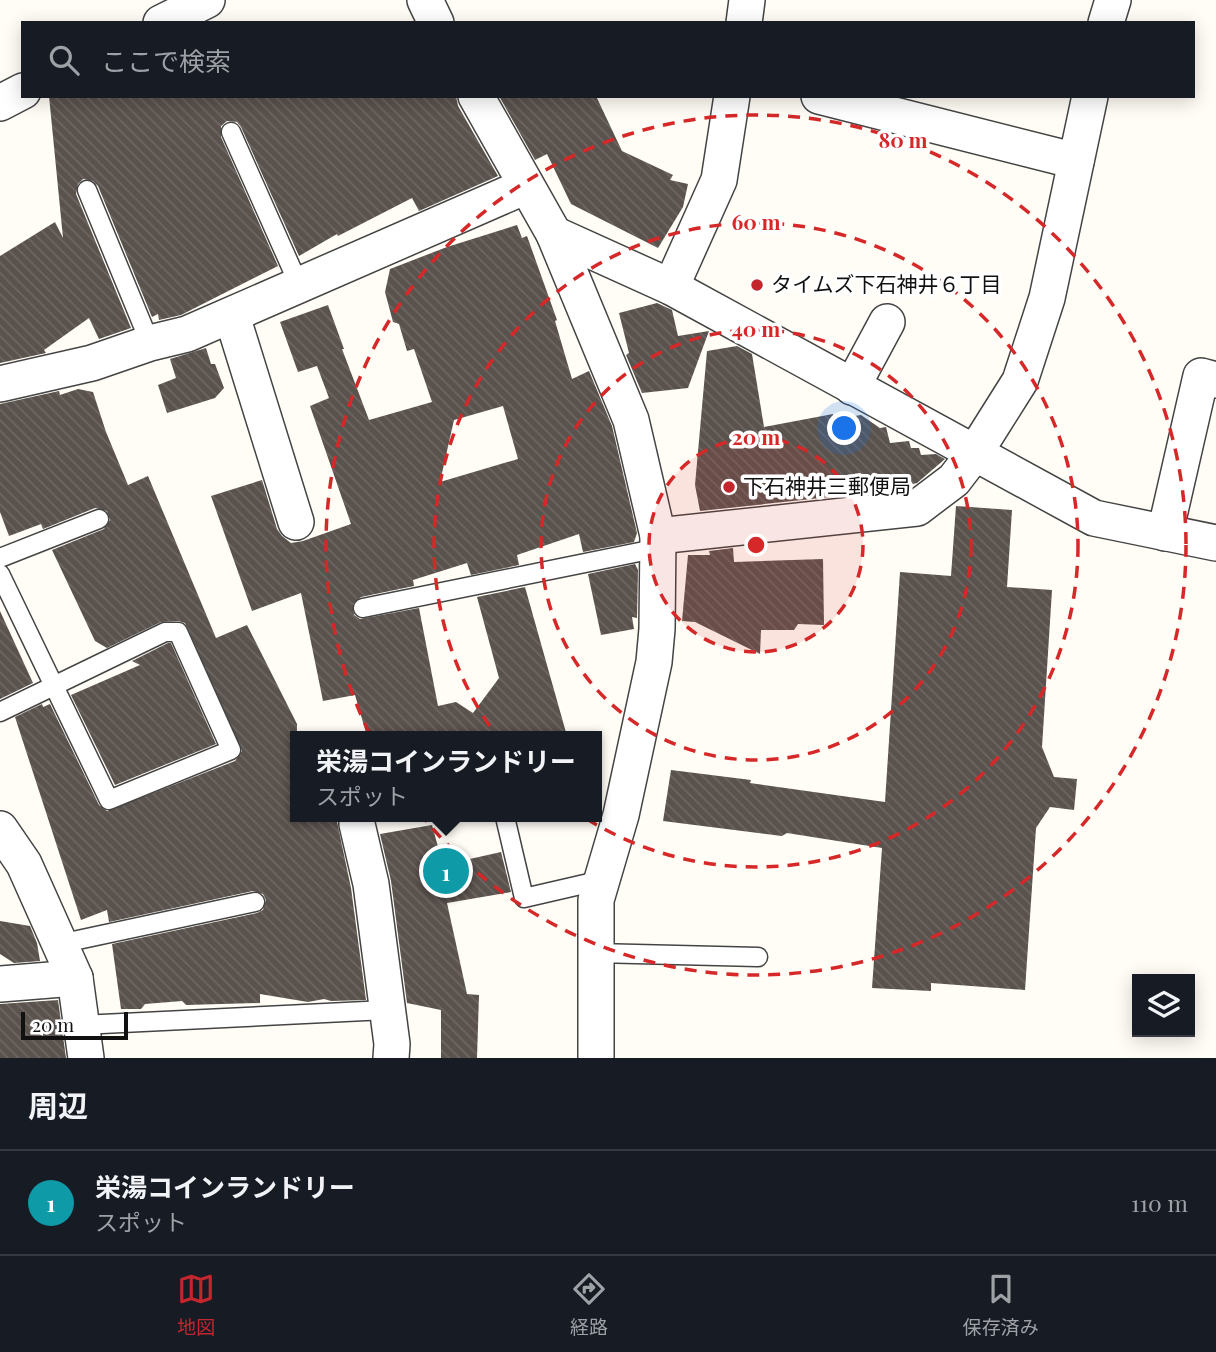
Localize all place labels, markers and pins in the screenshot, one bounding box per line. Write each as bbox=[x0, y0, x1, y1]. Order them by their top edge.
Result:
place label: タイムズ下石神井６丁目 bbox=[771, 269, 1002, 297]
marker: タイムズ下石神井６丁目 bbox=[749, 277, 765, 293]
place label: 下石神井三郵便局 bbox=[743, 471, 911, 499]
marker: 下石神井三郵便局 bbox=[721, 479, 737, 495]
centre of rings bbox=[744, 533, 768, 557]
pin: 1 bbox=[423, 845, 469, 897]

